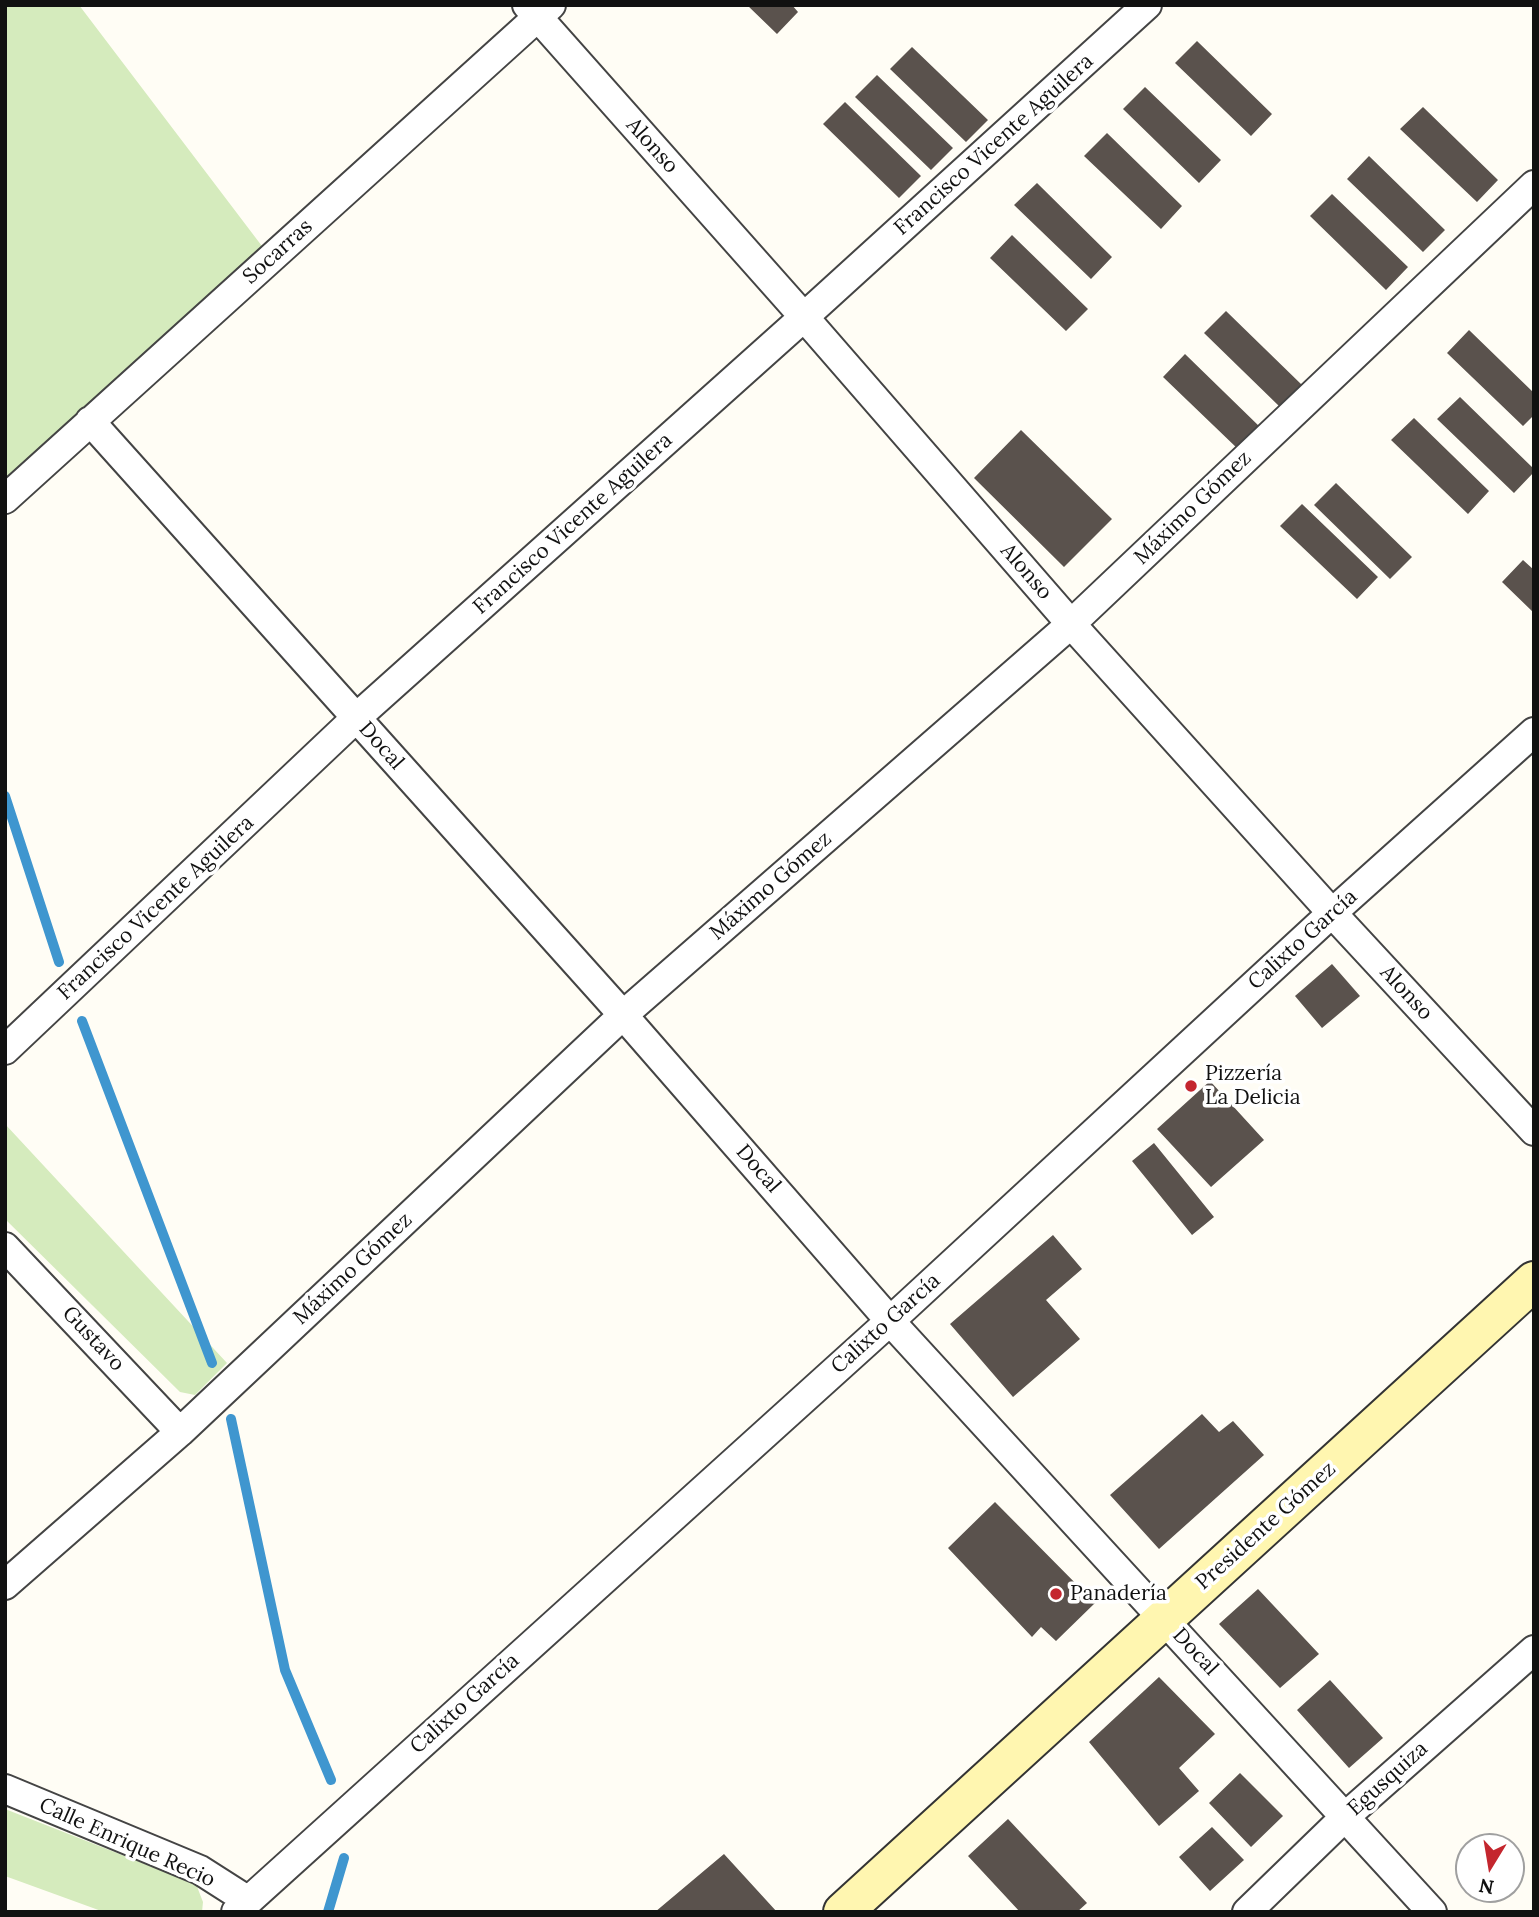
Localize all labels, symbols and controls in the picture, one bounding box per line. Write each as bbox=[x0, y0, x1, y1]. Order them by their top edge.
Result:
street label: Francisco Vicente Aguilera bbox=[889, 49, 1099, 241]
street label: Alonso bbox=[621, 113, 683, 179]
street label: Socarras bbox=[238, 214, 318, 290]
street label: Francisco Vicente Aguilera bbox=[468, 428, 678, 620]
street label: Máximo Gómez bbox=[1129, 446, 1257, 570]
street label: Alonso bbox=[995, 539, 1057, 605]
street label: Docal bbox=[353, 717, 409, 775]
street label: Francisco Vicente Aguilera bbox=[53, 810, 259, 1006]
street label: Máximo Gómez bbox=[705, 826, 837, 946]
street label: Calixto García bbox=[1243, 885, 1363, 995]
street label: Alonso bbox=[1374, 960, 1438, 1026]
place label: Pizzería La Delicia bbox=[1205, 1061, 1301, 1111]
marker: Pizzería La Delicia bbox=[1183, 1078, 1199, 1094]
street label: Docal bbox=[730, 1140, 786, 1198]
street label: Máximo Gómez bbox=[289, 1208, 417, 1330]
street label: Calixto García bbox=[826, 1269, 946, 1379]
street label: Gustavo bbox=[57, 1301, 129, 1377]
street label: Presidente Gómez bbox=[1191, 1457, 1341, 1595]
place label: Panadería bbox=[1070, 1581, 1167, 1607]
marker: Panadería bbox=[1048, 1586, 1064, 1602]
street label: Docal bbox=[1167, 1623, 1223, 1681]
street label: Calixto García bbox=[405, 1649, 525, 1759]
street label: Egusquiza bbox=[1343, 1737, 1433, 1821]
street label: Calle Enrique Recio bbox=[35, 1793, 219, 1893]
north arrow bbox=[1455, 1833, 1525, 1903]
text: N bbox=[1477, 1873, 1496, 1900]

